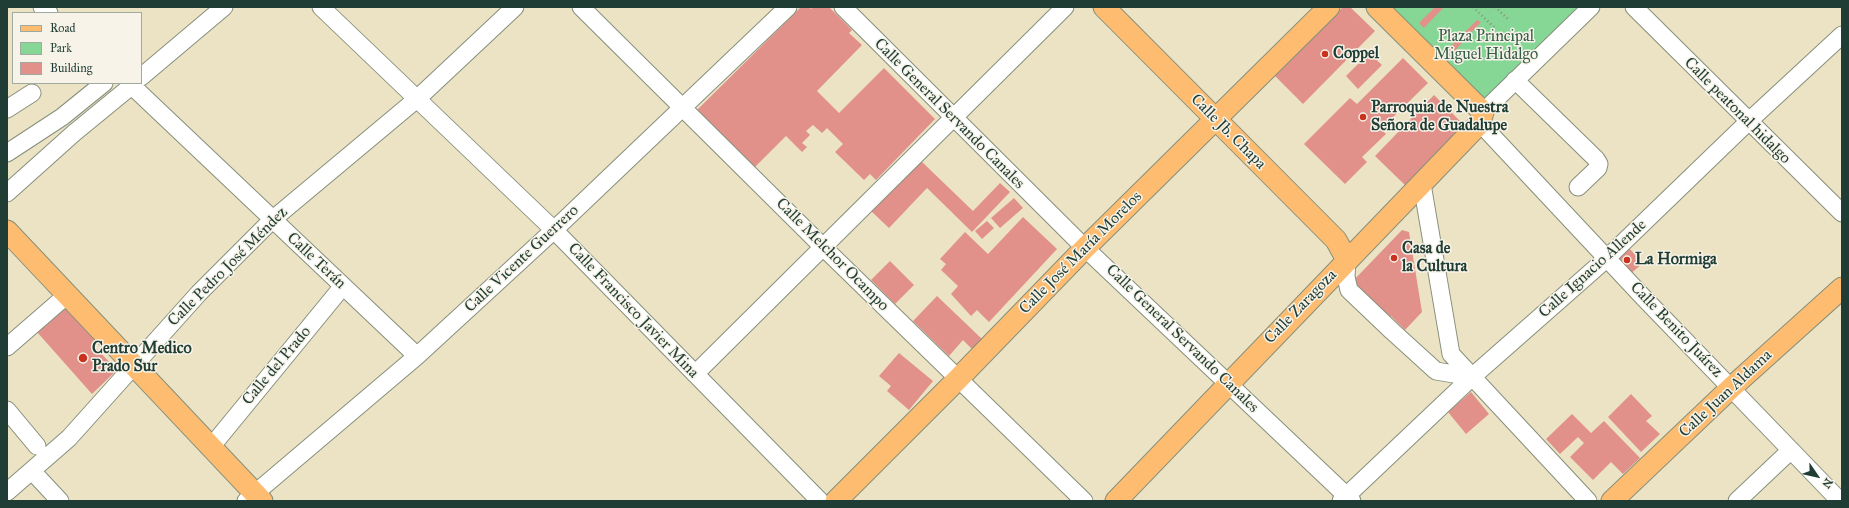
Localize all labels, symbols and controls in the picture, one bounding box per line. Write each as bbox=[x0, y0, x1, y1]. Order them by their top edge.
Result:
legend bbox=[12, 12, 142, 84]
text: Road bbox=[50, 21, 76, 35]
park label: Plaza Principal Miguel Hidalgo bbox=[1434, 27, 1538, 65]
street label: Calle General Servando Canales bbox=[870, 35, 1028, 193]
text: Park bbox=[50, 41, 72, 55]
place label: Coppel bbox=[1333, 44, 1379, 64]
marker: Coppel bbox=[1320, 49, 1330, 59]
street label: Calle peatonal hidalgo bbox=[1680, 54, 1794, 168]
text: Building bbox=[50, 61, 92, 75]
street label: Calle Jb. Chapa bbox=[1186, 90, 1270, 174]
place label: Parroquia de Nuestra Señora de Guadalupe bbox=[1371, 98, 1508, 136]
marker: Parroquia de Nuestra Señora de Guadalupe bbox=[1358, 112, 1368, 122]
street label: Calle José María Morelos bbox=[1016, 188, 1146, 318]
street label: Calle Melchor Ocampo bbox=[771, 194, 893, 316]
street label: Calle Vicente Guerrero bbox=[461, 201, 583, 317]
street label: Calle Pedro José Méndez bbox=[164, 203, 292, 331]
street label: Calle Ignacio Allende bbox=[1535, 216, 1651, 322]
street label: Calle Terán bbox=[282, 229, 350, 293]
street label: Calle Francisco Javier Mina bbox=[563, 239, 703, 383]
place label: Casa de la Cultura bbox=[1402, 239, 1467, 277]
place label: La Hormiga bbox=[1635, 250, 1717, 270]
marker: Casa de la Cultura bbox=[1389, 253, 1399, 263]
marker: La Hormiga bbox=[1622, 255, 1632, 265]
street label: Calle General Servando Canales bbox=[1102, 261, 1262, 417]
street label: Calle Zaragoza bbox=[1261, 266, 1341, 348]
street label: Calle Benito Juárez bbox=[1626, 278, 1726, 382]
street label: Calle del Prado bbox=[239, 323, 315, 409]
place label: Centro Medico Prado Sur bbox=[92, 339, 192, 377]
street label: Calle Juan Aldama bbox=[1676, 346, 1776, 442]
marker: Centro Medico Prado Sur bbox=[77, 352, 89, 364]
north arrow bbox=[1797, 456, 1837, 496]
text: N bbox=[1819, 475, 1835, 490]

